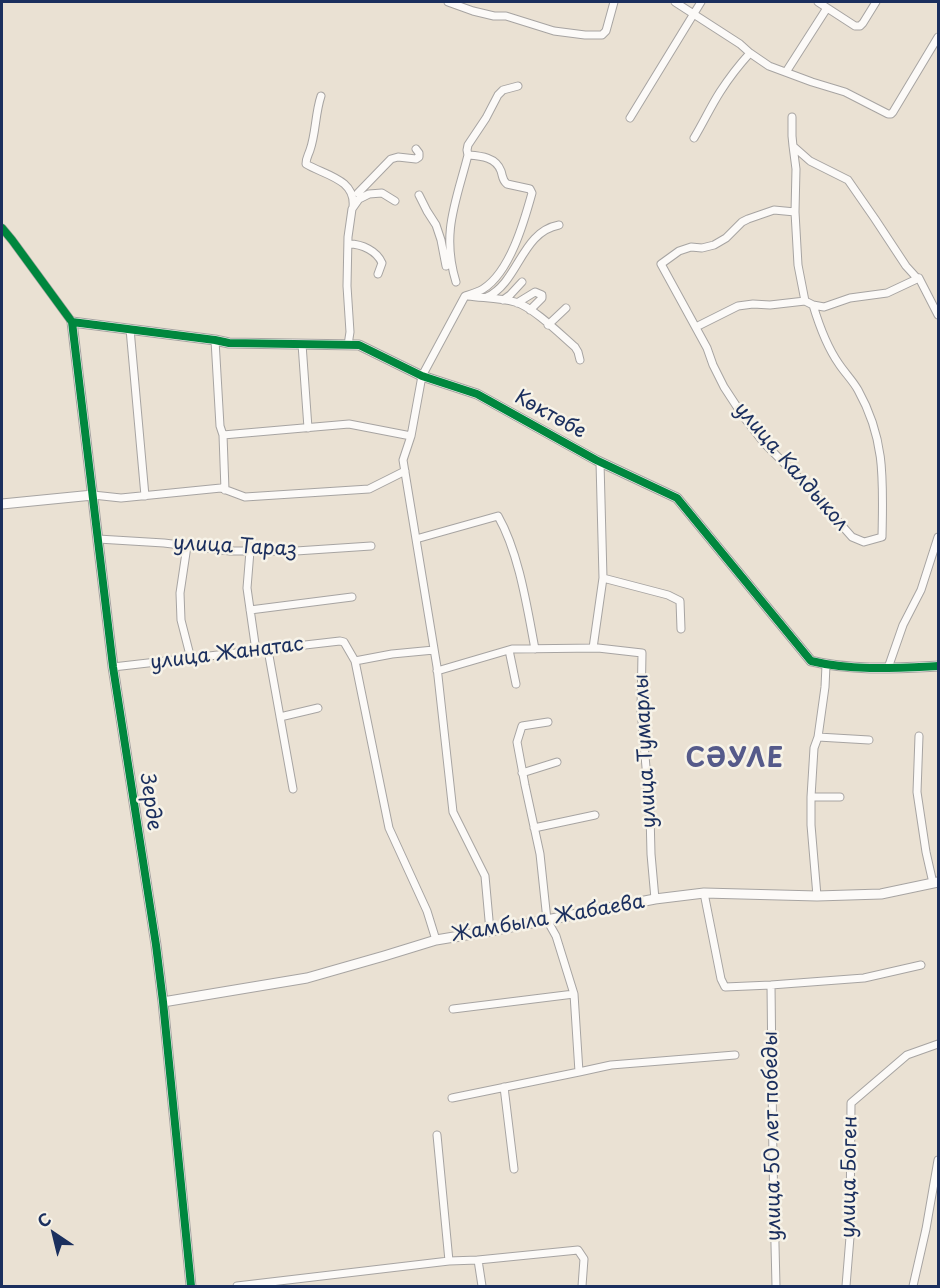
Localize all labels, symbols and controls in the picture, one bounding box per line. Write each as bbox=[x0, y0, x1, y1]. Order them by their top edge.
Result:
street label: Көктөбе bbox=[510, 386, 590, 444]
street label: улица Калдыкол bbox=[729, 398, 853, 536]
street label: улица Тараз bbox=[173, 532, 297, 562]
street label: улица Жанатас bbox=[149, 633, 305, 675]
street label: улица Тумарлы bbox=[630, 673, 662, 829]
district label: СӘУЛЕ bbox=[686, 744, 784, 776]
street label: Зерде bbox=[134, 772, 166, 832]
street label: Жамбыла Жабаева bbox=[450, 890, 646, 948]
street label: улица 50 лет победы bbox=[759, 1031, 787, 1241]
street label: улица Боген bbox=[837, 1116, 863, 1238]
north arrow bbox=[24, 1204, 84, 1264]
text: С bbox=[32, 1206, 55, 1233]

